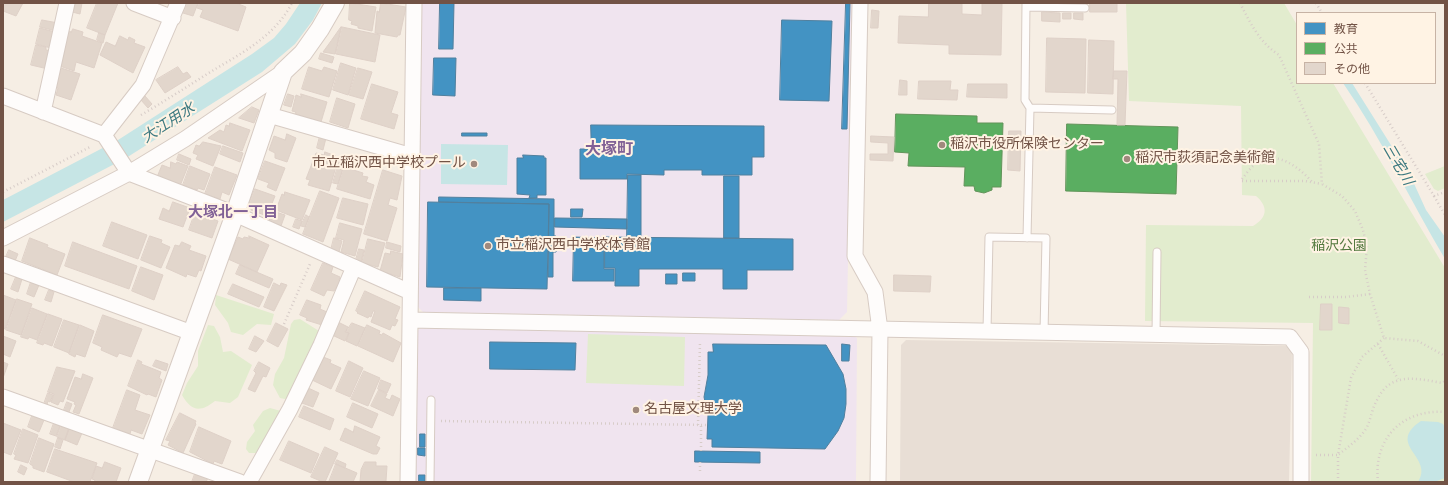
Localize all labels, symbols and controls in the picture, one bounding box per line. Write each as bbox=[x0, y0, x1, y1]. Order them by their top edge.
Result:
legend bbox=[1296, 12, 1436, 84]
text: 教育 bbox=[1334, 21, 1358, 38]
text: 公共 bbox=[1334, 41, 1358, 58]
text: その他 bbox=[1334, 61, 1370, 78]
water label: 大江用水 bbox=[139, 100, 199, 148]
place label: 稲沢市役所保険センター bbox=[950, 137, 1104, 153]
district label: 大塚町 bbox=[585, 140, 633, 160]
marker: 稲沢市役所保険センター bbox=[937, 140, 947, 150]
water label: 三宅川 bbox=[1378, 141, 1416, 189]
place label: 稲沢市荻須記念美術館 bbox=[1135, 151, 1275, 167]
marker: 稲沢市荻須記念美術館 bbox=[1122, 154, 1132, 164]
place label: 市立稲沢西中学校プール bbox=[312, 156, 466, 172]
marker: 市立稲沢西中学校プール bbox=[469, 159, 479, 169]
district label: 大塚北一丁目 bbox=[188, 205, 278, 223]
place label: 市立稲沢西中学校体育館 bbox=[496, 238, 650, 254]
park label: 稲沢公園 bbox=[1311, 239, 1367, 255]
marker: 市立稲沢西中学校体育館 bbox=[483, 241, 493, 251]
place label: 名古屋文理大学 bbox=[644, 402, 742, 418]
marker: 名古屋文理大学 bbox=[631, 405, 641, 415]

